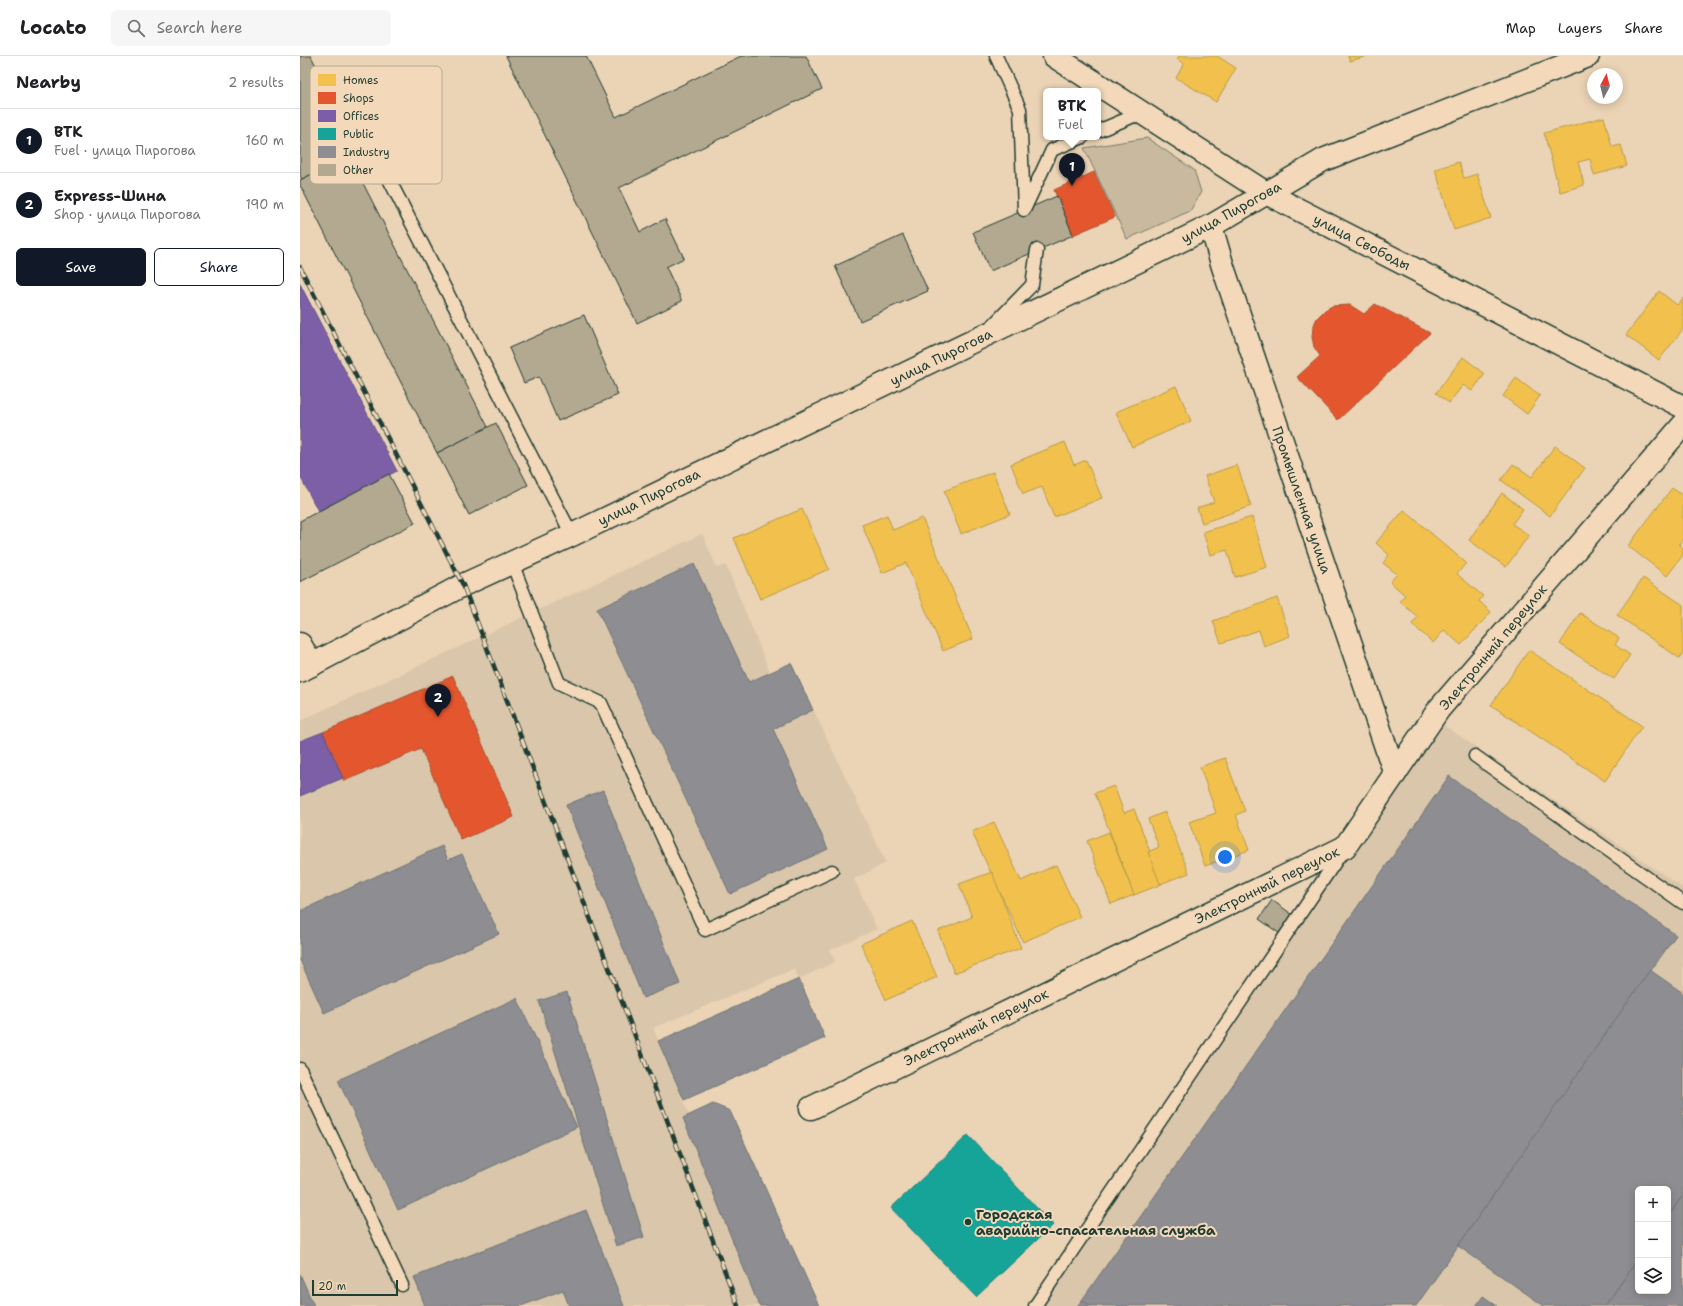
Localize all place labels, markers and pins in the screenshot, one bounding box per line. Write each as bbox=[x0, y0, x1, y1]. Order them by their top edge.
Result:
pin: 1 bbox=[1059, 153, 1085, 186]
pin: 2 bbox=[425, 684, 451, 717]
place label: Городская аварийно-спасательная служба bbox=[976, 1205, 1216, 1239]
marker: Городская аварийно-спасательная служба bbox=[963, 1217, 973, 1227]

